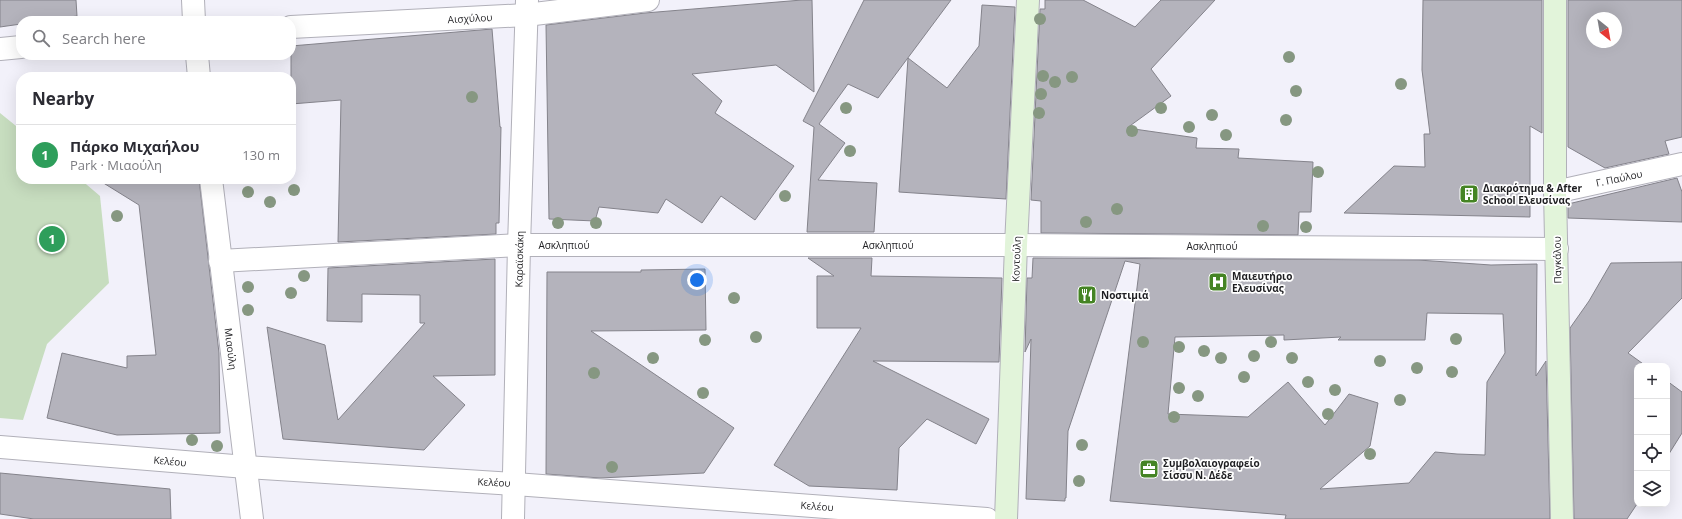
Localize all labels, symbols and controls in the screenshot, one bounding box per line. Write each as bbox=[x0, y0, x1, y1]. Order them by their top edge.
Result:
street label: Αισχύλου bbox=[447, 10, 493, 26]
north arrow bbox=[1586, 12, 1622, 48]
search box bbox=[16, 16, 296, 60]
icon: search bbox=[30, 27, 52, 49]
text: Search here bbox=[62, 28, 146, 48]
text: Nearby bbox=[32, 87, 94, 110]
text: Πάρκο Μιχαήλου bbox=[70, 136, 200, 156]
text: 1 bbox=[41, 146, 49, 164]
text: 130 m bbox=[242, 146, 280, 164]
text: Park · Μιαούλη bbox=[70, 156, 162, 174]
street label: Γ. Παύλου bbox=[1594, 166, 1644, 190]
place label: Διακρότημα & After School Ελευσίνας bbox=[1483, 181, 1582, 207]
building icon: Διακρότημα & After School Ελευσίνας bbox=[1458, 183, 1480, 205]
pin: 1 bbox=[39, 224, 65, 254]
street label: Καραϊσκάκη bbox=[512, 231, 526, 287]
street label: Κοντούλη bbox=[1008, 236, 1024, 282]
street label: Παγκάλου bbox=[1550, 236, 1564, 284]
street label: Ασκληπιού bbox=[538, 238, 590, 252]
street label: Ασκληπιού bbox=[862, 238, 914, 252]
street label: Ασκληπιού bbox=[1186, 239, 1238, 253]
place label: Μαιευτήριο Ελευσίνας bbox=[1232, 269, 1292, 295]
your location bbox=[687, 270, 707, 290]
hospital icon: Μαιευτήριο Ελευσίνας bbox=[1207, 271, 1229, 293]
restaurant icon: Νοστιμιά bbox=[1076, 284, 1098, 306]
place label: Νοστιμιά bbox=[1101, 288, 1149, 302]
street label: Μιαούλη bbox=[221, 327, 241, 371]
map controls bbox=[1634, 363, 1670, 507]
button: + bbox=[1634, 363, 1670, 399]
button: − bbox=[1634, 399, 1670, 435]
button: locate bbox=[1634, 435, 1670, 471]
street label: Κελέου bbox=[153, 453, 187, 469]
place label: Συμβολαιογραφείο Σίσσυ Ν. Δέδε bbox=[1163, 456, 1260, 482]
office icon: Συμβολαιογραφείο Σίσσυ Ν. Δέδε bbox=[1138, 458, 1160, 480]
button: layers bbox=[1634, 471, 1670, 507]
street label: Κελέου bbox=[477, 474, 511, 490]
street label: Κελέου bbox=[800, 498, 834, 514]

